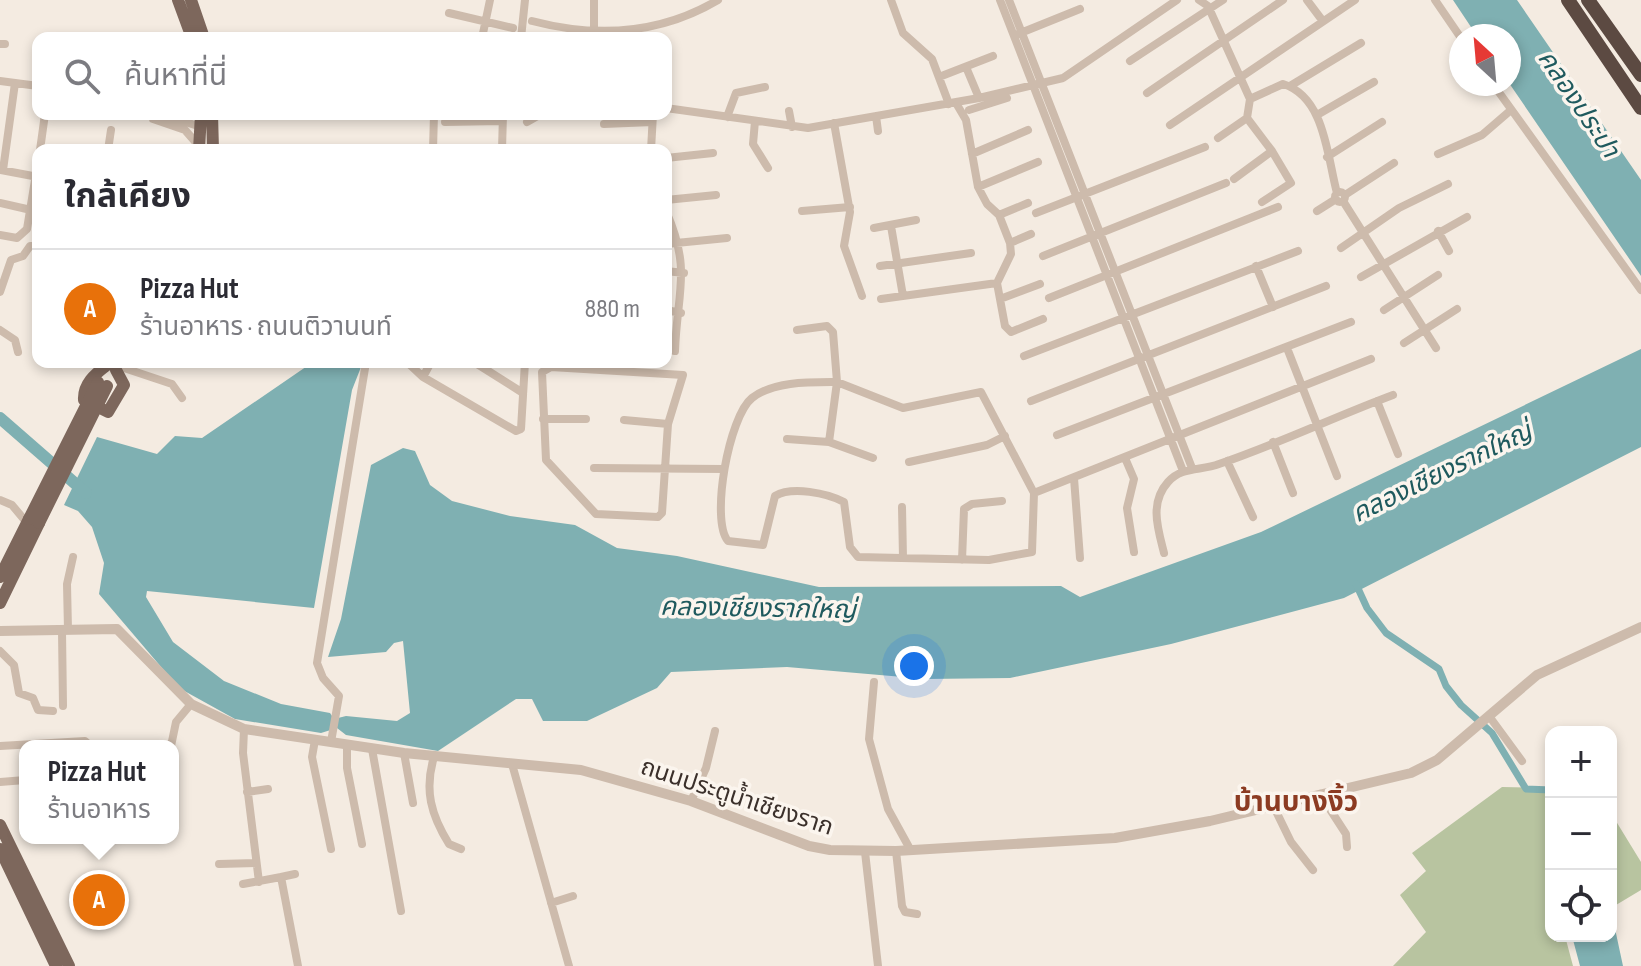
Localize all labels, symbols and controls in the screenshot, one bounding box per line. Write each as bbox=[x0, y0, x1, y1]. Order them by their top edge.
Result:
north arrow bbox=[1449, 24, 1521, 96]
search box bbox=[32, 32, 672, 120]
water label: คลองประปา bbox=[1531, 44, 1626, 165]
icon: search bbox=[60, 54, 104, 98]
text: ค้นหาที่นี่ bbox=[124, 58, 227, 94]
text: ใกล้เคียง bbox=[64, 176, 191, 217]
text: Pizza Hut bbox=[140, 271, 239, 307]
text: A bbox=[84, 294, 96, 325]
text: 880 m bbox=[585, 294, 640, 325]
text: ร้านอาหาร · ถนนติวานนท์ bbox=[140, 312, 392, 343]
water label: คลองเชียงรากใหญ่ bbox=[1347, 414, 1540, 530]
water label: คลองเชียงรากใหญ่ bbox=[660, 592, 860, 626]
your location bbox=[894, 646, 934, 686]
map controls bbox=[1545, 726, 1617, 942]
button: + bbox=[1545, 726, 1617, 798]
popup bbox=[19, 740, 179, 844]
street label: ถนนประตูน้ำเชียงราก bbox=[637, 749, 838, 842]
text: Pizza Hut bbox=[47, 754, 146, 790]
district label: บ้านบางงิ้ว bbox=[1234, 782, 1358, 819]
text: ร้านอาหาร bbox=[47, 795, 151, 826]
button: − bbox=[1545, 798, 1617, 870]
pin: A bbox=[73, 870, 125, 930]
button: locate bbox=[1545, 870, 1617, 942]

